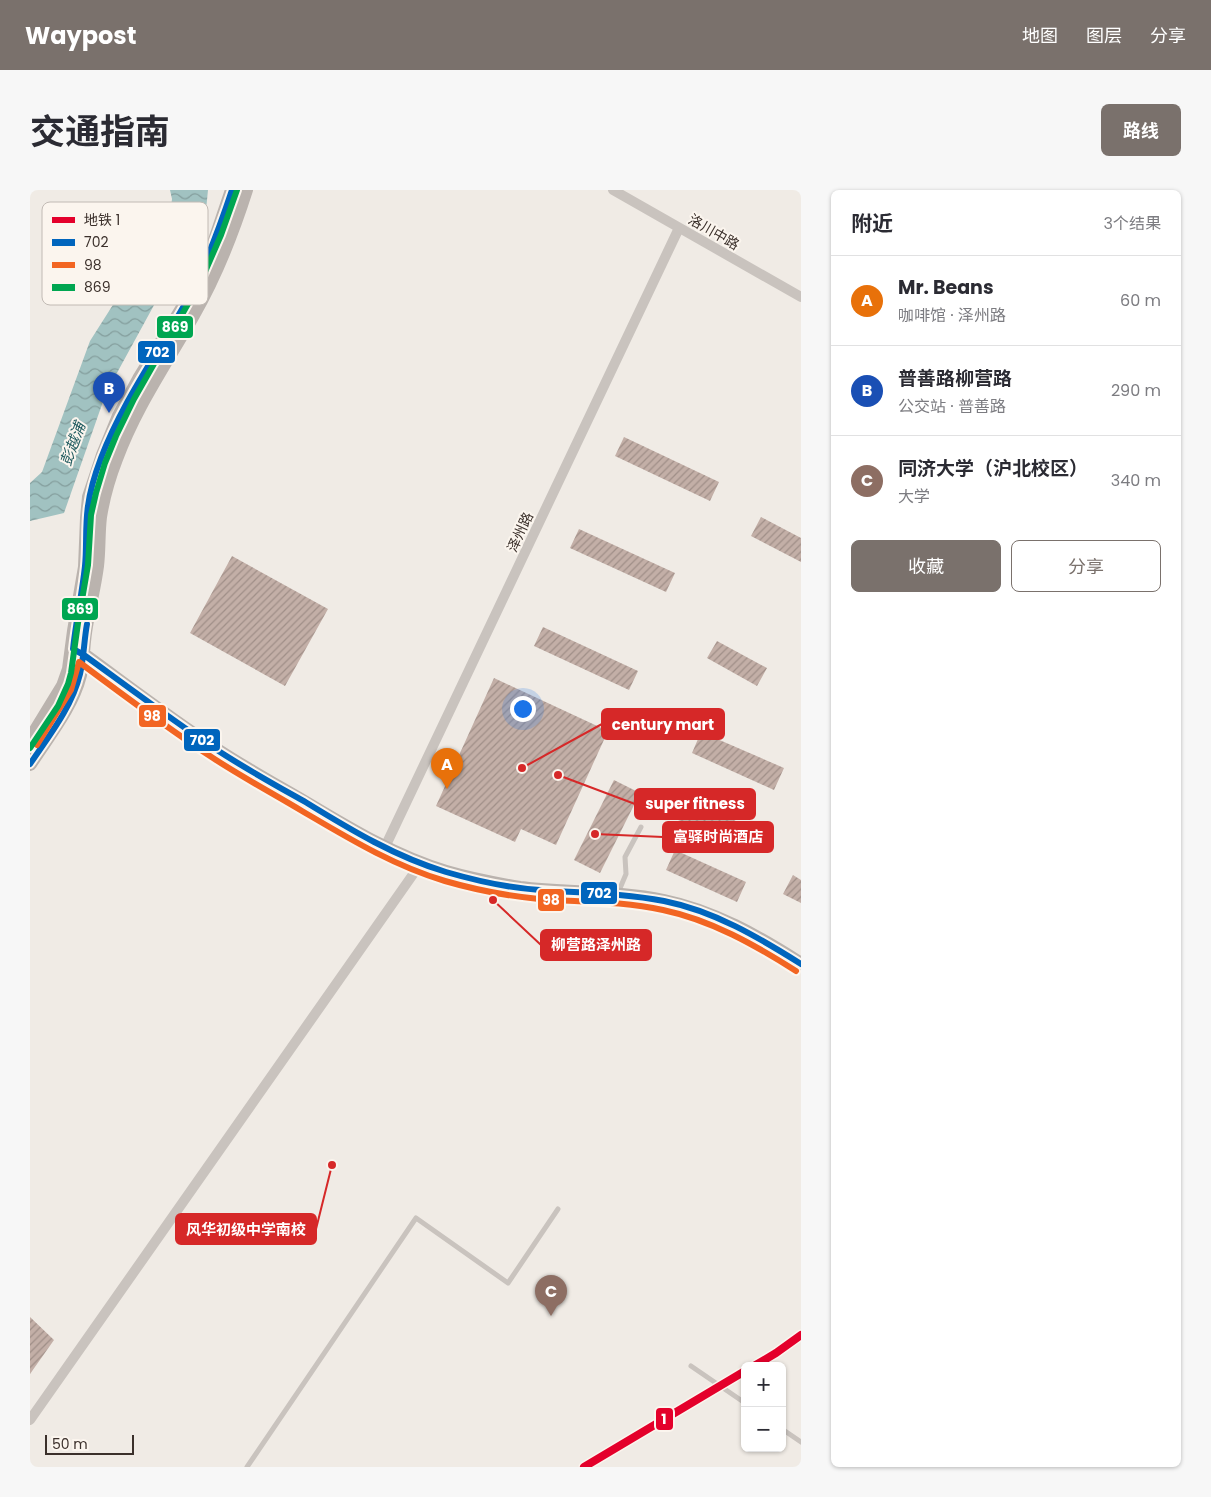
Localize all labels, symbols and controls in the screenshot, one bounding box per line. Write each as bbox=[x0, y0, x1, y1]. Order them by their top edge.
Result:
text: Waypost bbox=[25, 19, 136, 52]
text: 地图 bbox=[1022, 23, 1058, 48]
text: 图层 bbox=[1086, 23, 1122, 48]
text: 分享 bbox=[1150, 23, 1186, 48]
button: 路线 bbox=[1101, 104, 1181, 156]
text: 交通指南 bbox=[30, 107, 170, 156]
legend bbox=[42, 202, 208, 305]
street label: 洛川中路 bbox=[685, 209, 743, 255]
text: 附近 bbox=[851, 209, 893, 238]
text: 地铁 1 bbox=[84, 210, 120, 230]
text: 3个结果 bbox=[1104, 212, 1161, 235]
text: 702 bbox=[84, 232, 109, 252]
text: 98 bbox=[84, 255, 102, 275]
text: Mr. Beans bbox=[898, 274, 994, 301]
text: 869 bbox=[84, 277, 111, 297]
text: A bbox=[861, 289, 873, 312]
text: 60 m bbox=[1120, 289, 1161, 312]
text: 咖啡馆 · 泽州路 bbox=[898, 304, 1006, 327]
line badge: 869 bbox=[156, 315, 194, 339]
text: 869 bbox=[162, 317, 188, 337]
line badge: 702 bbox=[137, 340, 176, 364]
text: 702 bbox=[145, 342, 169, 362]
text: 普善路柳营路 bbox=[898, 365, 1012, 392]
pin: B bbox=[93, 372, 125, 413]
text: B bbox=[862, 379, 872, 402]
text: 290 m bbox=[1111, 379, 1161, 402]
text: 公交站 · 普善路 bbox=[898, 395, 1006, 418]
water label: 彭越浦 bbox=[55, 417, 91, 469]
text: 同济大学（沪北校区） bbox=[898, 455, 1088, 482]
text: C bbox=[861, 469, 873, 492]
text: 340 m bbox=[1111, 469, 1161, 492]
text: 大学 bbox=[898, 485, 930, 508]
street label: 泽州路 bbox=[502, 509, 538, 555]
button: 收藏 bbox=[851, 540, 1001, 592]
button: 分享 bbox=[1011, 540, 1161, 592]
line badge: 869 bbox=[61, 597, 99, 621]
text: 869 bbox=[67, 599, 93, 619]
your location bbox=[510, 696, 536, 722]
line badge: 98 bbox=[138, 704, 167, 728]
text: 98 bbox=[143, 706, 161, 726]
callout: century mart bbox=[602, 709, 724, 739]
text: century mart bbox=[612, 714, 714, 735]
line badge: 702 bbox=[183, 728, 221, 752]
text: 702 bbox=[190, 730, 214, 750]
pin: A bbox=[431, 748, 463, 789]
callout: super fitness bbox=[635, 789, 755, 819]
text: super fitness bbox=[645, 793, 745, 814]
callout: 富驿时尚酒店 bbox=[663, 822, 773, 852]
text: 富驿时尚酒店 bbox=[673, 826, 763, 847]
line badge: 702 bbox=[580, 881, 618, 905]
text: 702 bbox=[587, 883, 611, 903]
line badge: 98 bbox=[537, 888, 565, 912]
text: 98 bbox=[542, 890, 560, 910]
callout: 柳营路泽州路 bbox=[541, 930, 651, 960]
text: 柳营路泽州路 bbox=[551, 934, 641, 955]
callout: 风华初级中学南校 bbox=[176, 1214, 316, 1244]
text: 风华初级中学南校 bbox=[186, 1219, 306, 1240]
pin: C bbox=[535, 1275, 567, 1316]
map controls bbox=[741, 1362, 786, 1452]
button: + bbox=[741, 1362, 786, 1407]
line badge: 1 bbox=[655, 1407, 674, 1431]
button: − bbox=[741, 1407, 786, 1452]
text: 1 bbox=[661, 1409, 667, 1429]
scale bar bbox=[45, 1432, 134, 1455]
text: 50 m bbox=[52, 1434, 88, 1454]

